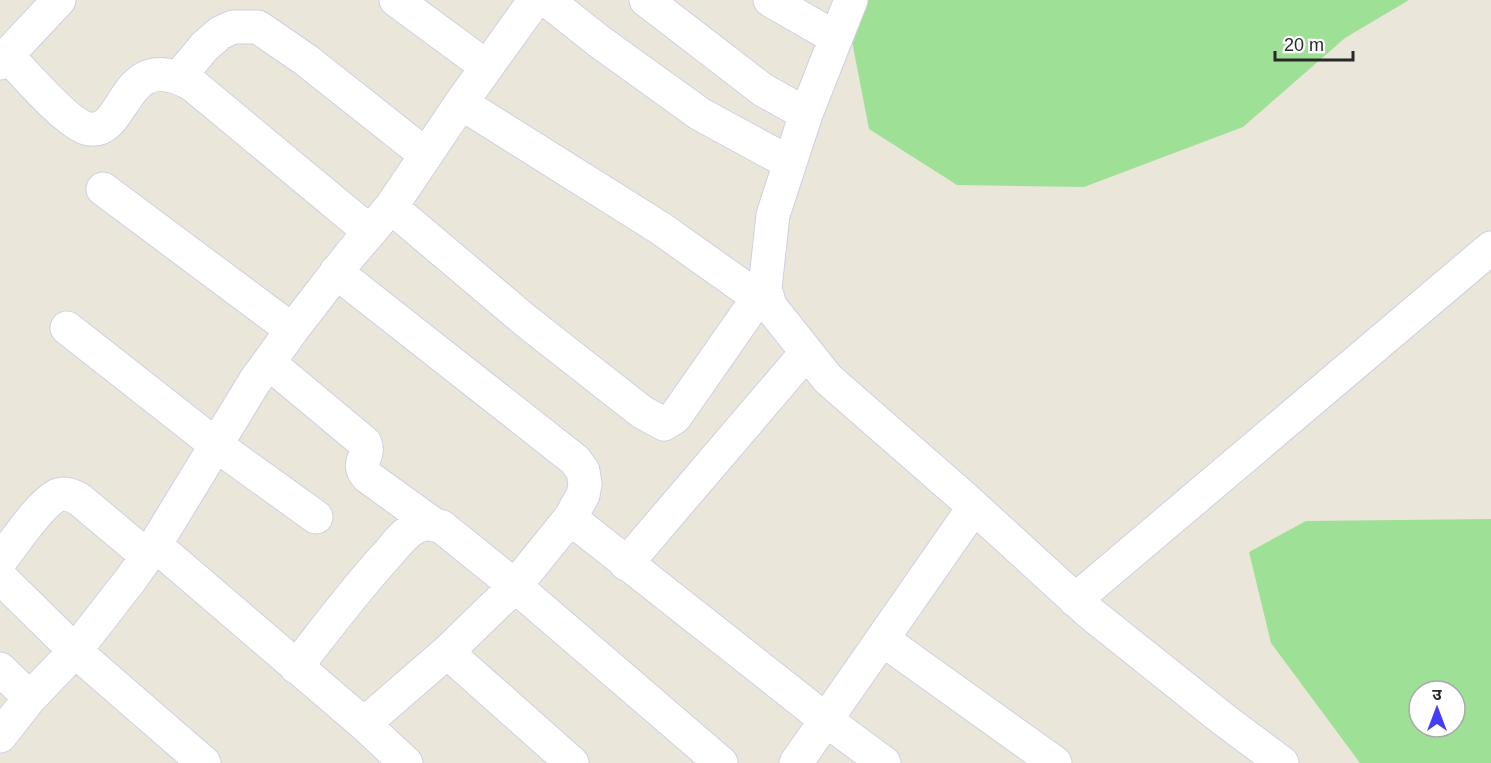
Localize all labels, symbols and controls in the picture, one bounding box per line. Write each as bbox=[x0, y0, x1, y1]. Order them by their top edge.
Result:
scale bar bbox=[1275, 24, 1353, 62]
text: 20 m bbox=[1284, 35, 1324, 55]
north arrow bbox=[1407, 679, 1467, 739]
text: उ bbox=[1432, 686, 1442, 703]

